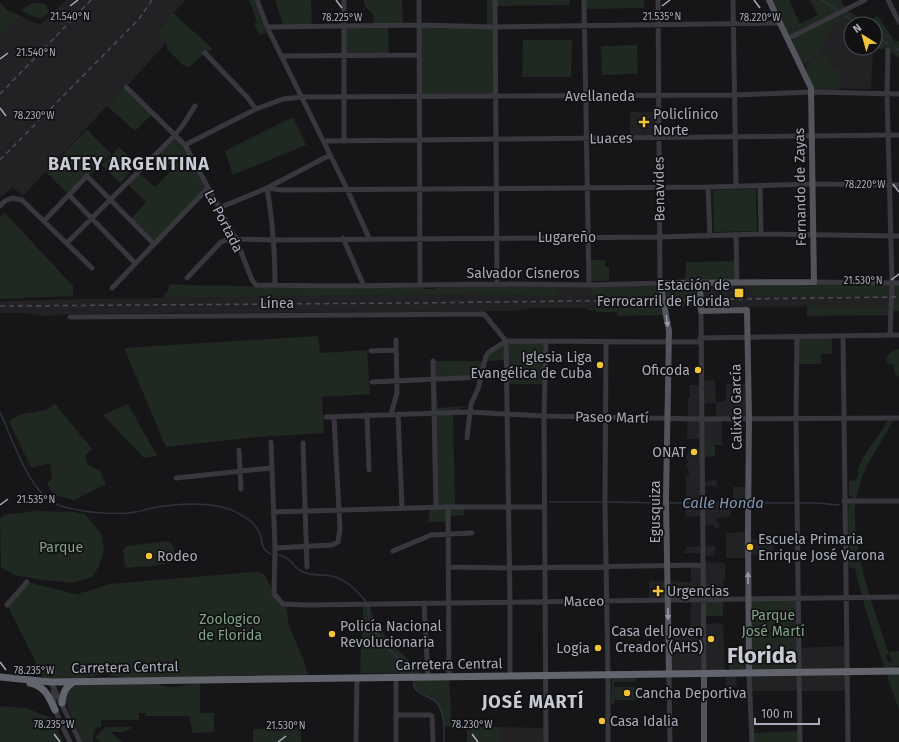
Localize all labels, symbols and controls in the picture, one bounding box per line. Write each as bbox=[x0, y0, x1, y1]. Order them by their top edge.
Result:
text: 21.540°N bbox=[50, 11, 90, 23]
text: 21.535°N bbox=[643, 11, 681, 23]
text: 78.225°W bbox=[322, 12, 363, 24]
text: 78.220°W bbox=[739, 12, 781, 24]
north arrow bbox=[843, 16, 883, 56]
text: N bbox=[850, 21, 864, 36]
text: 21.540°N bbox=[16, 47, 56, 59]
street label: Avellaneda bbox=[565, 88, 635, 105]
place label: Policlínico Norte bbox=[653, 106, 718, 139]
text: 78.230°W bbox=[13, 110, 55, 122]
marker: Policlínico Norte bbox=[638, 116, 650, 128]
street label: Fernando de Zayas bbox=[791, 127, 810, 246]
street label: Luaces bbox=[589, 130, 633, 147]
district label: BATEY ARGENTINA bbox=[48, 153, 210, 175]
street label: Benavides bbox=[650, 156, 669, 222]
text: 78.220°W bbox=[844, 179, 886, 191]
street label: La Portada bbox=[201, 187, 247, 255]
street label: Lugareño bbox=[538, 229, 596, 246]
street label: Salvador Cisneros bbox=[467, 265, 580, 282]
text: 21.530°N bbox=[843, 275, 883, 287]
place label: Estación de Ferrocarril de Florida bbox=[597, 277, 730, 310]
marker: Estación de Ferrocarril de Florida bbox=[733, 287, 745, 299]
street label: Línea bbox=[260, 295, 294, 312]
one-way arrow bbox=[664, 315, 670, 327]
place label: Iglesia Liga Evangélica de Cuba bbox=[470, 349, 592, 382]
marker: Iglesia Liga Evangélica de Cuba bbox=[595, 360, 605, 370]
place label: Oficoda bbox=[642, 362, 690, 379]
street label: Calixto García bbox=[727, 364, 746, 450]
marker: Oficoda bbox=[693, 365, 703, 375]
street label: Paseo Martí bbox=[575, 408, 649, 427]
place label: ONAT bbox=[652, 444, 687, 461]
marker: ONAT bbox=[689, 447, 699, 457]
street label: Egusquiza bbox=[647, 480, 664, 544]
text: 21.535°N bbox=[17, 494, 55, 506]
water label: Calle Honda bbox=[682, 494, 764, 512]
place label: Escuela Primaria Enrique José Varona bbox=[758, 531, 885, 564]
park label: Parque bbox=[39, 539, 83, 556]
marker: Escuela Primaria Enrique José Varona bbox=[745, 542, 755, 552]
place label: Rodeo bbox=[157, 548, 198, 565]
marker: Rodeo bbox=[144, 551, 154, 561]
one-way arrow bbox=[745, 572, 752, 584]
place label: Urgencias bbox=[667, 583, 729, 600]
marker: Urgencias bbox=[652, 585, 664, 597]
street label: Maceo bbox=[563, 593, 605, 610]
park label: Parque José Martí bbox=[741, 607, 805, 640]
one-way arrow bbox=[664, 608, 671, 620]
park label: Zoologico de Florida bbox=[198, 611, 262, 644]
place label: Policía Nacional Revolucionaria bbox=[340, 618, 442, 651]
place label: Casa del Joven Creador (AHS) bbox=[611, 623, 703, 656]
marker: Policía Nacional Revolucionaria bbox=[327, 629, 337, 639]
marker: Casa del Joven Creador (AHS) bbox=[706, 634, 716, 644]
place label: Logia bbox=[556, 640, 590, 657]
district label: Florida bbox=[727, 642, 797, 669]
marker: Logia bbox=[593, 643, 603, 653]
street label: Carretera Central bbox=[395, 655, 503, 674]
street label: Carretera Central bbox=[71, 658, 179, 677]
text: 78.235°W bbox=[14, 665, 55, 677]
place label: Cancha Deportiva bbox=[635, 685, 747, 702]
marker: Cancha Deportiva bbox=[622, 688, 632, 698]
district label: JOSÉ MARTÍ bbox=[481, 690, 584, 713]
scale bar bbox=[755, 700, 819, 726]
text: 100 m bbox=[761, 707, 793, 721]
place label: Casa Idalia bbox=[610, 713, 679, 730]
marker: Casa Idalia bbox=[597, 716, 607, 726]
text: 78.235°W bbox=[34, 719, 75, 731]
text: 78.230°W bbox=[451, 719, 493, 731]
text: 21.530°N bbox=[266, 720, 306, 732]

